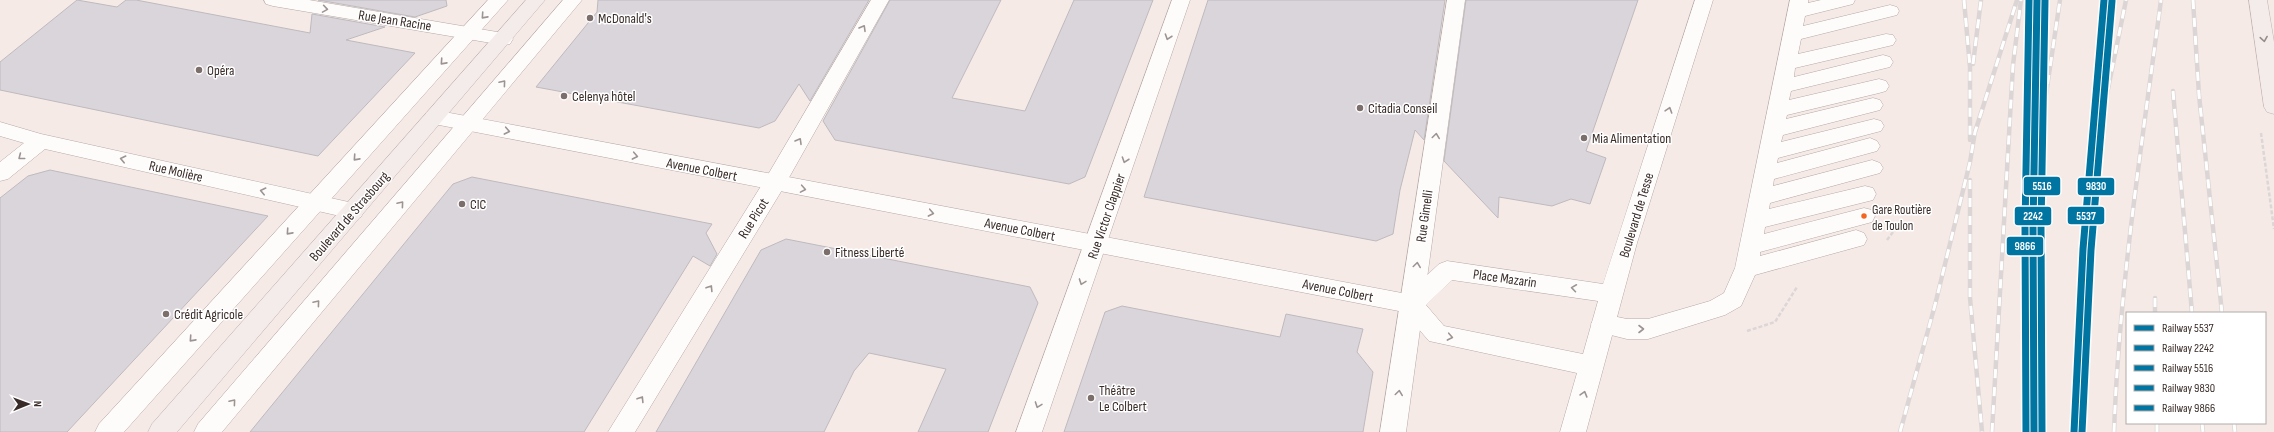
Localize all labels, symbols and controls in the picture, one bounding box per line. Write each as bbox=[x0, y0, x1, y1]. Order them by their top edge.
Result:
one-way arrow bbox=[322, 4, 328, 13]
street label: Rue Jean Racine bbox=[357, 6, 433, 35]
place label: McDonald's bbox=[598, 10, 652, 27]
one-way arrow bbox=[482, 12, 489, 19]
marker: McDonald's bbox=[585, 13, 595, 23]
one-way arrow bbox=[859, 25, 866, 32]
one-way arrow bbox=[1164, 33, 1173, 40]
one-way arrow bbox=[2259, 35, 2268, 42]
one-way arrow bbox=[440, 57, 448, 65]
place label: Opéra bbox=[207, 62, 235, 79]
marker: Opéra bbox=[194, 65, 204, 75]
one-way arrow bbox=[498, 81, 505, 88]
place label: Celenya hôtel bbox=[572, 88, 635, 105]
marker: Celenya hôtel bbox=[559, 91, 569, 101]
place label: Citadia Conseil bbox=[1368, 100, 1437, 117]
marker: Citadia Conseil bbox=[1355, 103, 1365, 113]
one-way arrow bbox=[1664, 106, 1673, 113]
one-way arrow bbox=[504, 126, 510, 134]
place label: Mia Alimentation bbox=[1592, 130, 1671, 147]
one-way arrow bbox=[1431, 133, 1440, 139]
marker: Mia Alimentation bbox=[1579, 133, 1589, 143]
one-way arrow bbox=[794, 138, 801, 145]
one-way arrow bbox=[632, 151, 638, 160]
one-way arrow bbox=[18, 152, 25, 159]
one-way arrow bbox=[353, 153, 360, 161]
street label: Avenue Colbert bbox=[664, 154, 739, 185]
one-way arrow bbox=[119, 156, 126, 164]
one-way arrow bbox=[1122, 156, 1130, 163]
street label: Rue Molière bbox=[147, 157, 205, 186]
street label: Boulevard de Strasbourg bbox=[306, 168, 393, 265]
street label: Rue Victor Clappier bbox=[1084, 171, 1129, 261]
street label: Boulevard de Tesse bbox=[1615, 171, 1657, 260]
line badge: 5516 bbox=[2023, 176, 2061, 196]
line badge: 9830 bbox=[2077, 177, 2115, 196]
text: 5516 bbox=[2032, 180, 2052, 193]
text: 9830 bbox=[2086, 180, 2106, 193]
one-way arrow bbox=[800, 184, 807, 193]
one-way arrow bbox=[260, 187, 266, 195]
street label: Rue Gimelli bbox=[1412, 189, 1437, 243]
street label: Rue Picot bbox=[734, 195, 772, 242]
place label: CIC bbox=[470, 196, 487, 213]
marker: CIC bbox=[457, 199, 467, 209]
one-way arrow bbox=[396, 201, 403, 209]
place label: Gare Routière de Toulon bbox=[1872, 202, 1931, 234]
line badge: 2242 bbox=[2014, 206, 2052, 226]
line badge: 5537 bbox=[2067, 206, 2105, 225]
one-way arrow bbox=[928, 208, 934, 216]
text: 2242 bbox=[2023, 210, 2043, 223]
text: 5537 bbox=[2076, 210, 2096, 223]
marker: Gare Routière de Toulon bbox=[1859, 211, 1869, 221]
street label: Avenue Colbert bbox=[982, 214, 1057, 245]
one-way arrow bbox=[286, 227, 293, 234]
line badge: 9866 bbox=[2006, 236, 2044, 256]
text: 9866 bbox=[2015, 240, 2035, 253]
place label: Fitness Liberté bbox=[835, 244, 904, 261]
marker: Fitness Liberté bbox=[822, 247, 832, 257]
one-way arrow bbox=[1412, 262, 1421, 268]
street label: Place Mazarin bbox=[1472, 266, 1538, 291]
street label: Avenue Colbert bbox=[1300, 275, 1375, 306]
one-way arrow bbox=[1079, 279, 1087, 286]
one-way arrow bbox=[1570, 284, 1577, 293]
one-way arrow bbox=[705, 285, 712, 292]
one-way arrow bbox=[312, 300, 319, 308]
place label: Crédit Agricole bbox=[174, 306, 243, 323]
marker: Crédit Agricole bbox=[161, 309, 171, 319]
legend bbox=[2126, 312, 2266, 424]
text: Railway 5537 bbox=[2162, 321, 2214, 336]
one-way arrow bbox=[1638, 325, 1644, 333]
one-way arrow bbox=[1447, 332, 1453, 340]
one-way arrow bbox=[190, 334, 197, 341]
text: Railway 2242 bbox=[2162, 341, 2214, 356]
text: Railway 5516 bbox=[2162, 361, 2213, 376]
text: Railway 9830 bbox=[2162, 381, 2215, 396]
place label: Théâtre Le Colbert bbox=[1099, 382, 1147, 415]
north arrow bbox=[8, 384, 48, 424]
one-way arrow bbox=[1394, 390, 1403, 396]
one-way arrow bbox=[1579, 391, 1588, 398]
marker: Théâtre Le Colbert bbox=[1086, 393, 1096, 403]
one-way arrow bbox=[637, 396, 644, 403]
one-way arrow bbox=[228, 400, 235, 407]
text: N bbox=[31, 401, 44, 407]
one-way arrow bbox=[1035, 401, 1043, 408]
text: Railway 9866 bbox=[2162, 401, 2215, 416]

